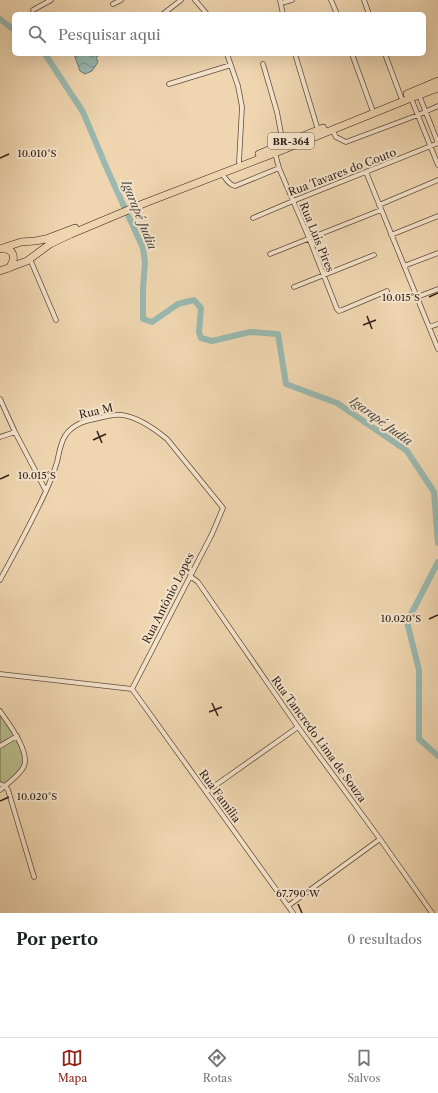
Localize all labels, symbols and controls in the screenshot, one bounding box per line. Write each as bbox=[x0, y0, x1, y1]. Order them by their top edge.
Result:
search box bbox=[12, 12, 426, 56]
icon: search bbox=[26, 23, 48, 45]
text: Pesquisar aqui bbox=[58, 25, 161, 44]
road number: BR-364 bbox=[268, 133, 314, 149]
street label: Rua Tavares do Couto bbox=[286, 145, 398, 199]
text: 10.010°S bbox=[17, 147, 57, 160]
water label: Igarapé Judia bbox=[118, 177, 160, 252]
street label: Rua Luís Pires bbox=[297, 200, 338, 274]
text: 10.015°S bbox=[382, 291, 420, 304]
water label: Igarapé Judia bbox=[346, 392, 416, 448]
street label: Rua M bbox=[78, 400, 114, 422]
text: 10.015°S bbox=[18, 469, 56, 482]
street label: Rua Antônio Lopes bbox=[139, 550, 197, 646]
text: 10.020°S bbox=[381, 612, 421, 625]
street label: Rua Tancredo Lima de Souza bbox=[268, 673, 370, 805]
street label: Rua Familia bbox=[196, 767, 244, 825]
text: 10.020°S bbox=[17, 790, 57, 803]
text: 67.790°W bbox=[276, 887, 321, 900]
text: Por perto bbox=[16, 929, 98, 949]
text: 0 resultados bbox=[347, 931, 422, 947]
tab: Mapa bbox=[58, 1047, 87, 1085]
tab: Rotas bbox=[203, 1047, 232, 1085]
tab: Salvos bbox=[348, 1047, 380, 1085]

